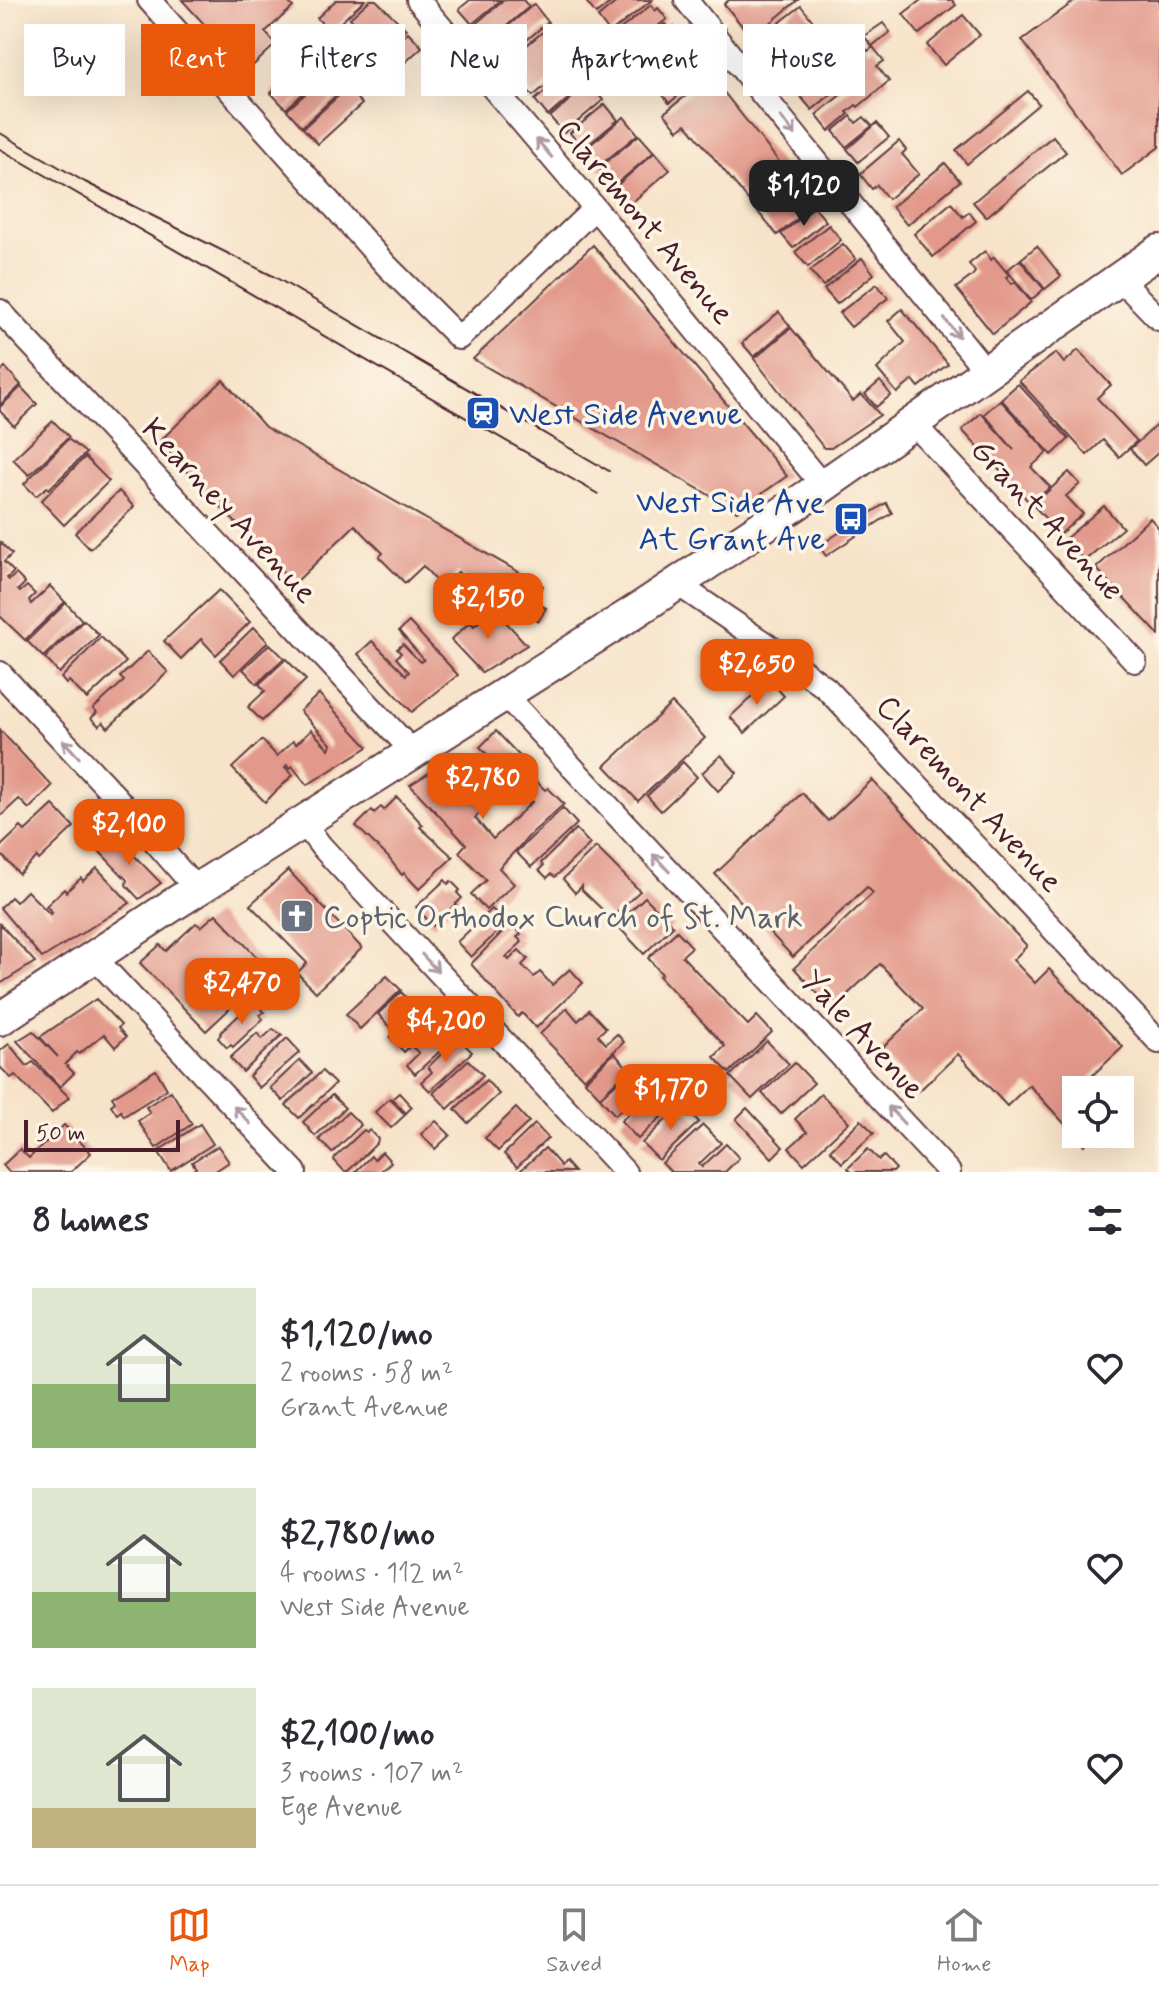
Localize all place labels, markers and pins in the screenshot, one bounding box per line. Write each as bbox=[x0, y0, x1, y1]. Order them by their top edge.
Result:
pin: $1,120 bbox=[739, 160, 869, 228]
station icon: West Side Avenue bbox=[464, 394, 502, 432]
place label: West Side Avenue bbox=[509, 394, 742, 436]
place label: West Side Ave At Grant Ave bbox=[636, 482, 825, 561]
bus stop icon: West Side Ave At Grant Ave bbox=[832, 500, 870, 538]
pin: $2,150 bbox=[423, 573, 553, 641]
pin: $2,650 bbox=[692, 639, 822, 707]
pin: $2,780 bbox=[418, 753, 548, 821]
pin: $2,100 bbox=[64, 799, 194, 867]
church icon: Coptic Orthodox Church of St. Mark bbox=[278, 897, 316, 935]
place label: Coptic Orthodox Church of St. Mark bbox=[323, 897, 803, 939]
pin: $2,470 bbox=[177, 958, 307, 1026]
pin: $4,200 bbox=[381, 996, 511, 1064]
pin: $1,770 bbox=[606, 1064, 736, 1132]

